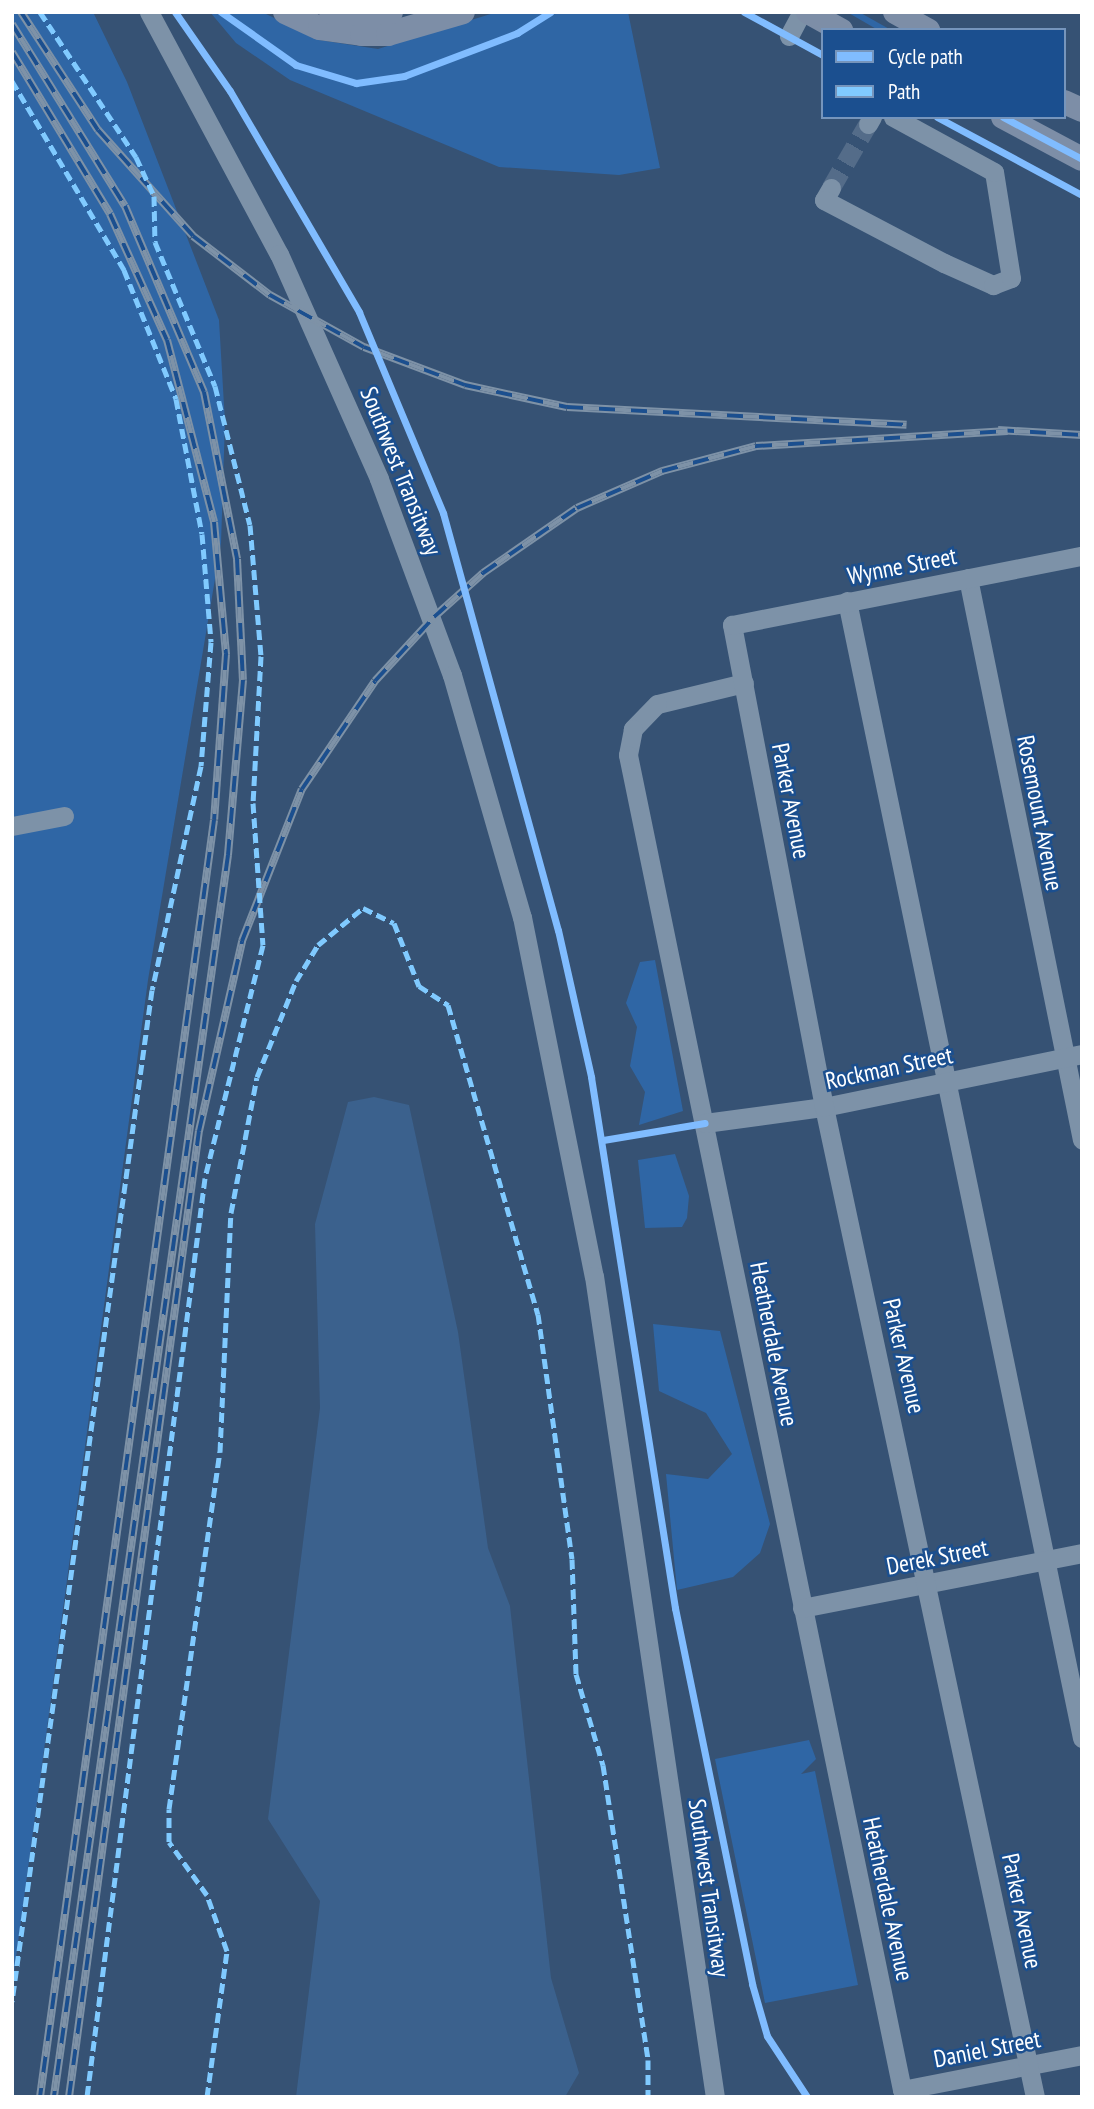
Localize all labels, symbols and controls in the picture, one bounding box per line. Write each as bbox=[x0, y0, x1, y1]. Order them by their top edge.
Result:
legend bbox=[821, 28, 1066, 119]
text: Cycle path bbox=[888, 43, 963, 70]
text: Path bbox=[888, 78, 920, 105]
street label: Southwest Transitway bbox=[354, 382, 448, 560]
street label: Wynne Street bbox=[845, 541, 959, 591]
street label: Rosemount Avenue bbox=[1011, 733, 1069, 893]
street label: Parker Avenue bbox=[766, 740, 816, 862]
street label: Rockman Street bbox=[823, 1040, 955, 1096]
street label: Heatherdale Avenue bbox=[744, 1259, 804, 1429]
street label: Parker Avenue bbox=[877, 1295, 931, 1417]
street label: Derek Street bbox=[884, 1533, 990, 1581]
street label: Southwest Transitway bbox=[682, 1797, 736, 1979]
street label: Heatherdale Avenue bbox=[857, 1814, 919, 1984]
street label: Parker Avenue bbox=[996, 1850, 1048, 1972]
street label: Daniel Street bbox=[931, 2025, 1043, 2073]

